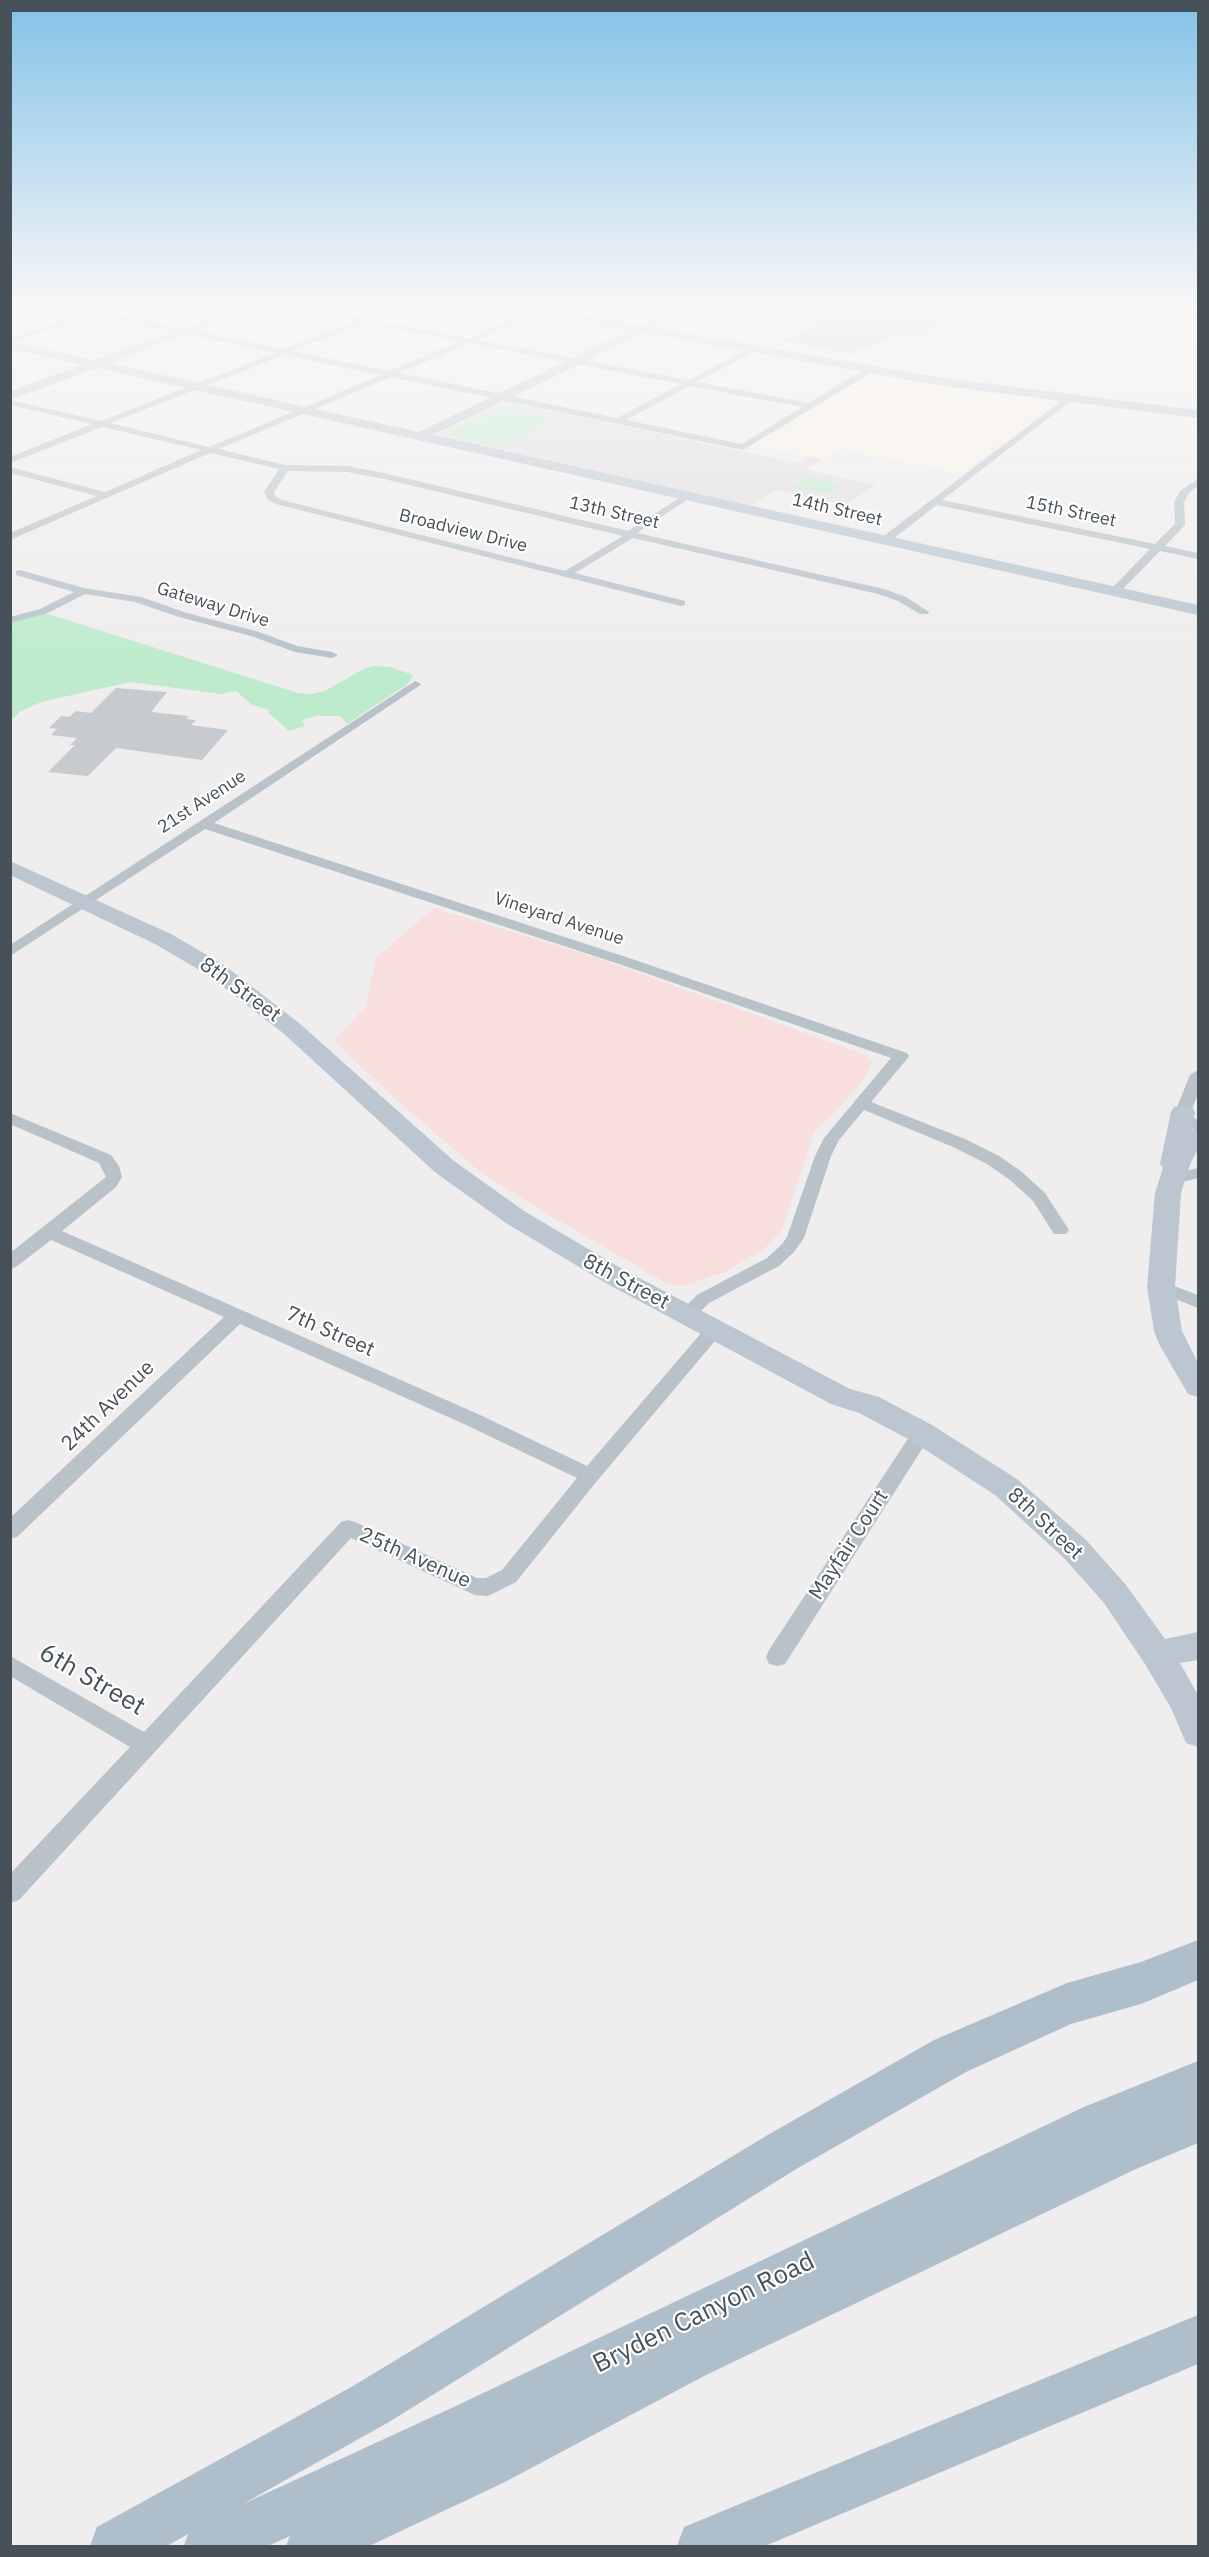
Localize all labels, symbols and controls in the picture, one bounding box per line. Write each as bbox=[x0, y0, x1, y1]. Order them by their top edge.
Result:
street label: 14th Street bbox=[790, 489, 884, 531]
street label: 13th Street bbox=[567, 492, 661, 534]
street label: 15th Street bbox=[1024, 492, 1118, 532]
street label: Broadview Drive bbox=[397, 505, 529, 557]
street label: Gateway Drive bbox=[154, 578, 272, 632]
street label: 21st Avenue bbox=[154, 765, 250, 839]
street label: Vineyard Avenue bbox=[491, 888, 627, 950]
street label: 8th Street bbox=[194, 952, 286, 1028]
street label: 8th Street bbox=[578, 1249, 674, 1315]
street label: 7th Street bbox=[282, 1301, 378, 1363]
street label: 24th Avenue bbox=[56, 1355, 160, 1457]
street label: 8th Street bbox=[1002, 1483, 1088, 1565]
street label: Mayfair Court bbox=[804, 1485, 894, 1605]
street label: 25th Avenue bbox=[355, 1522, 475, 1594]
street label: 6th Street bbox=[34, 1637, 150, 1723]
street label: Bryden Canyon Road bbox=[588, 2246, 820, 2380]

